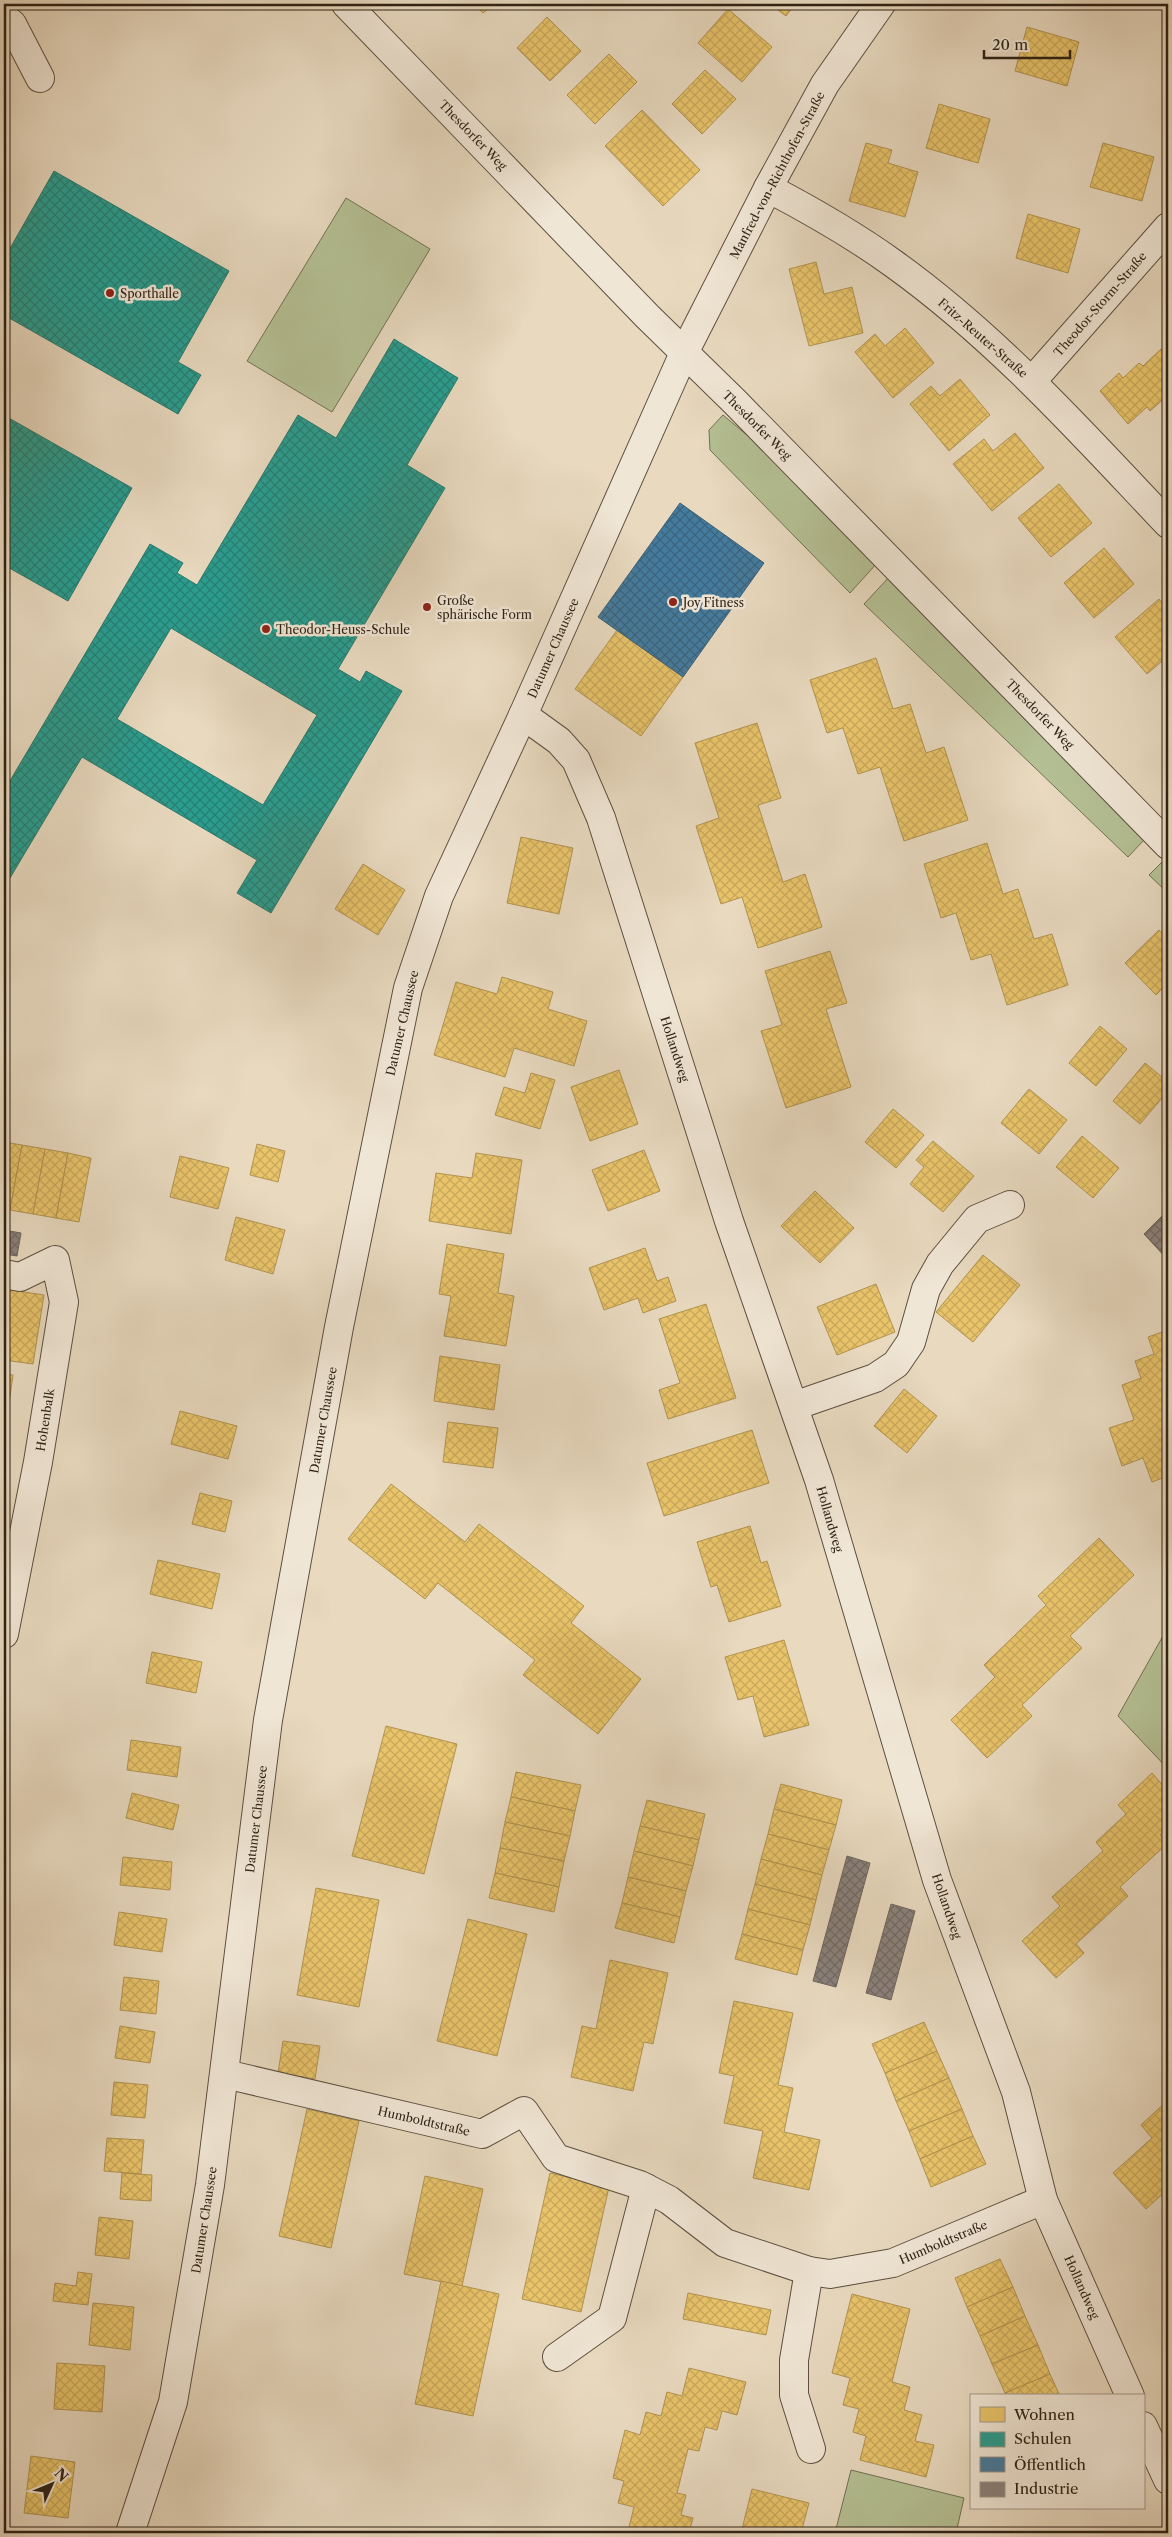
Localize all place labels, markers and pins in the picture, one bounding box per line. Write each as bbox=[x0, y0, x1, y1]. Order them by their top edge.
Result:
place label: Sporthalle bbox=[120, 286, 179, 301]
marker: Sporthalle bbox=[104, 287, 116, 299]
place label: Große sphärische Form bbox=[437, 593, 532, 622]
place label: Joy Fitness bbox=[681, 595, 744, 610]
marker: Joy Fitness bbox=[667, 596, 679, 608]
marker: Große sphärische Form bbox=[421, 601, 433, 613]
place label: Theodor-Heuss-Schule bbox=[276, 622, 410, 637]
marker: Theodor-Heuss-Schule bbox=[260, 623, 272, 635]

